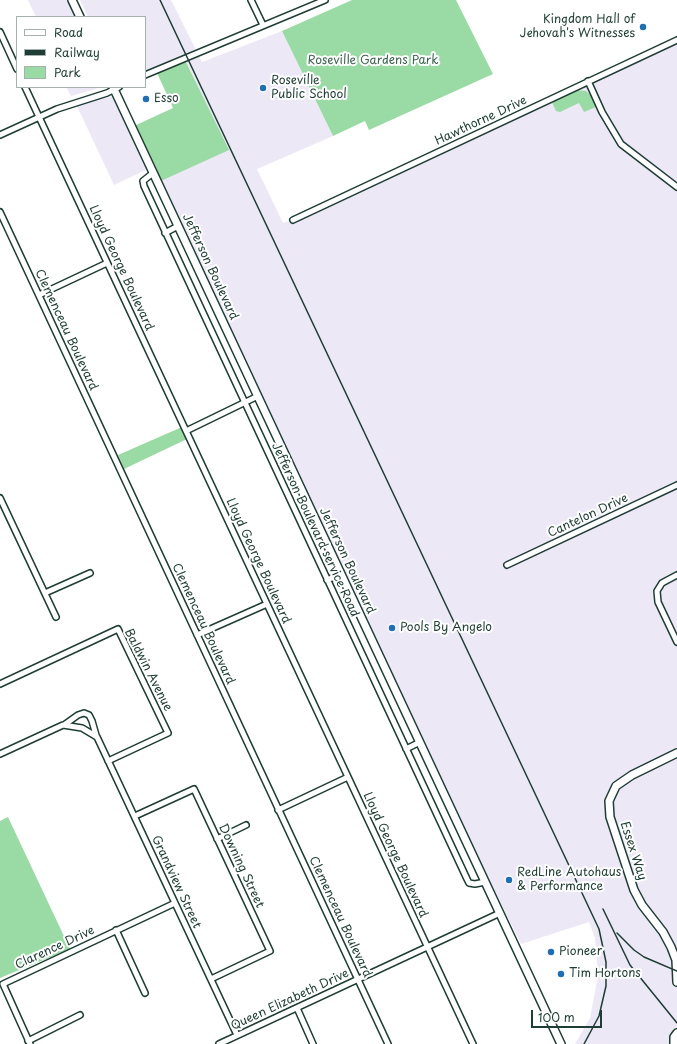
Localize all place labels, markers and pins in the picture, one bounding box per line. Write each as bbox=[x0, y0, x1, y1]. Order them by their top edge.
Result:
place label: Kingdom Hall of Jehovah's Witnesses bbox=[520, 13, 635, 41]
marker: Kingdom Hall of Jehovah's Witnesses bbox=[638, 22, 648, 32]
place label: Roseville Public School bbox=[271, 74, 347, 102]
marker: Roseville Public School bbox=[258, 83, 268, 93]
place label: Esso bbox=[154, 92, 179, 106]
marker: Esso bbox=[141, 94, 151, 104]
place label: Pools By Angelo bbox=[400, 621, 492, 635]
marker: Pools By Angelo bbox=[387, 623, 397, 633]
place label: RedLine Autohaus & Performance bbox=[517, 866, 621, 894]
marker: RedLine Autohaus & Performance bbox=[504, 875, 514, 885]
place label: Pioneer bbox=[559, 945, 602, 959]
marker: Pioneer bbox=[546, 947, 556, 957]
place label: Tim Hortons bbox=[569, 967, 641, 981]
marker: Tim Hortons bbox=[556, 969, 566, 979]

